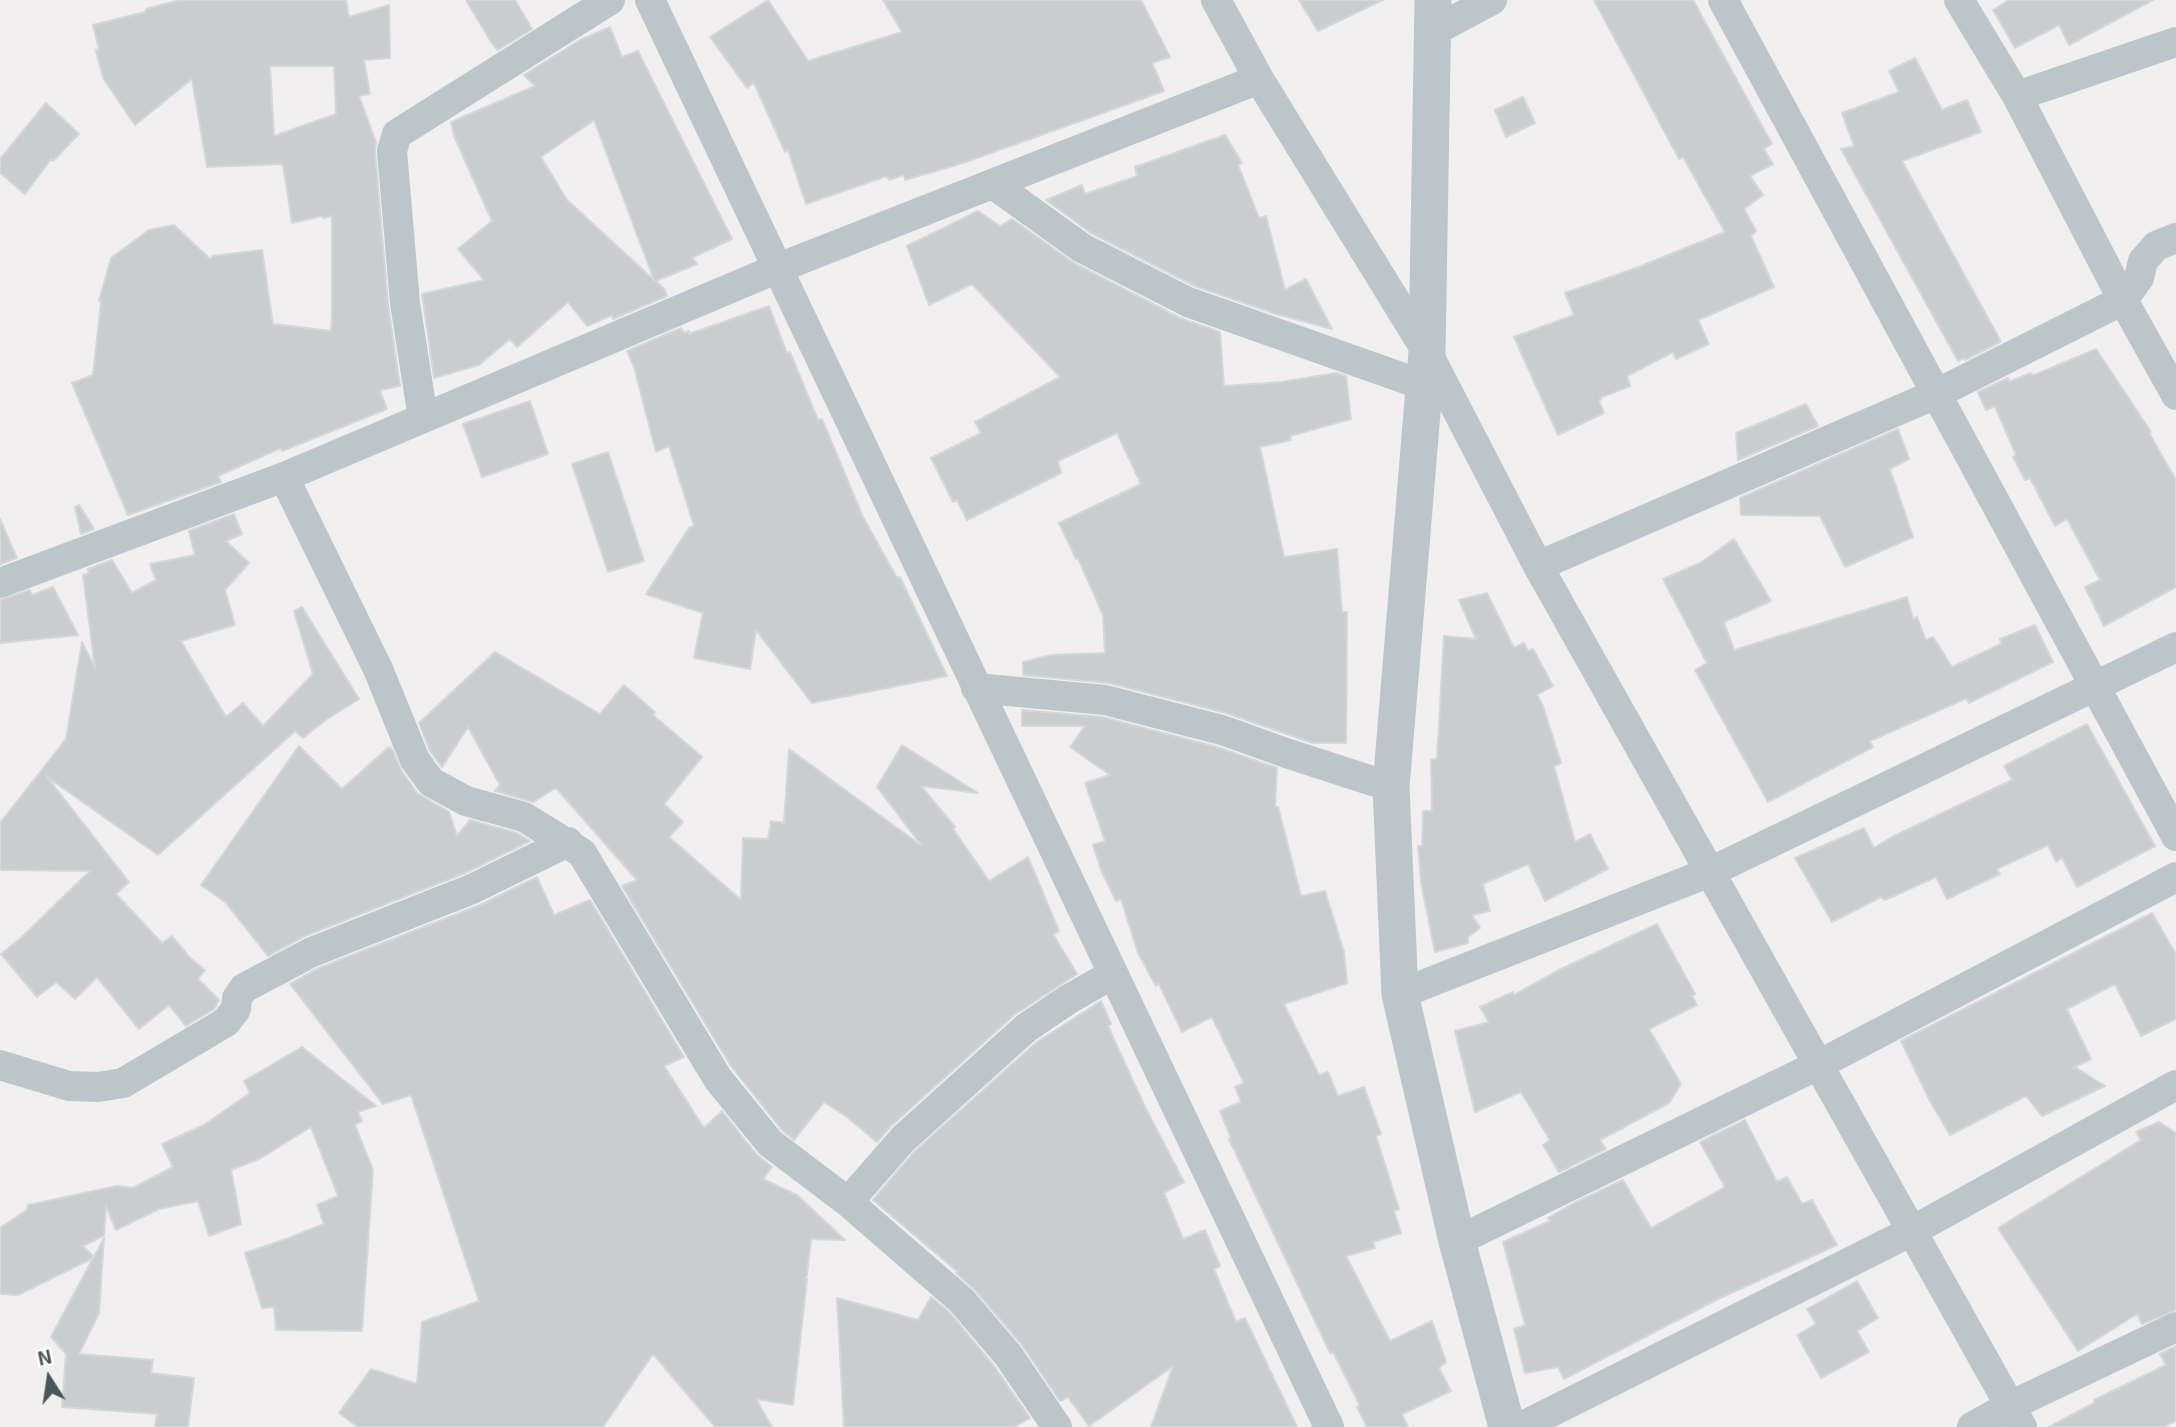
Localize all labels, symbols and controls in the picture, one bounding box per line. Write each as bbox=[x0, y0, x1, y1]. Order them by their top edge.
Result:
north arrow bbox=[14, 1343, 84, 1413]
text: N bbox=[35, 1344, 54, 1370]

